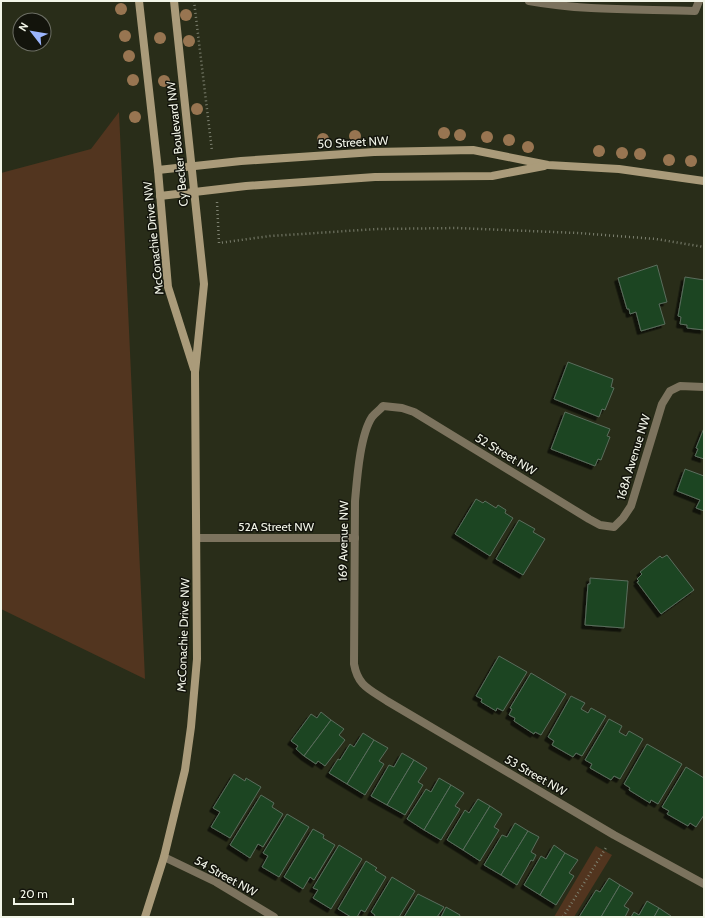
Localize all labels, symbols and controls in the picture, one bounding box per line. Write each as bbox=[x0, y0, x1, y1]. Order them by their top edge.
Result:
north arrow bbox=[12, 12, 52, 52]
text: N bbox=[15, 20, 31, 34]
street label: Cy Becker Boulevard NW bbox=[163, 80, 191, 207]
street label: 50 Street NW bbox=[317, 133, 389, 151]
street label: McConachie Drive NW bbox=[140, 180, 166, 295]
street label: 168A Avenue NW bbox=[613, 412, 653, 502]
street label: 52 Street NW bbox=[473, 430, 540, 478]
street label: 169 Avenue NW bbox=[335, 500, 351, 582]
street label: 52A Street NW bbox=[238, 519, 315, 534]
street label: McConachie Drive NW bbox=[174, 577, 193, 692]
street label: 53 Street NW bbox=[502, 751, 570, 799]
street label: 54 Street NW bbox=[192, 853, 261, 900]
scale bar bbox=[14, 880, 73, 906]
text: 20 m bbox=[20, 886, 48, 901]

